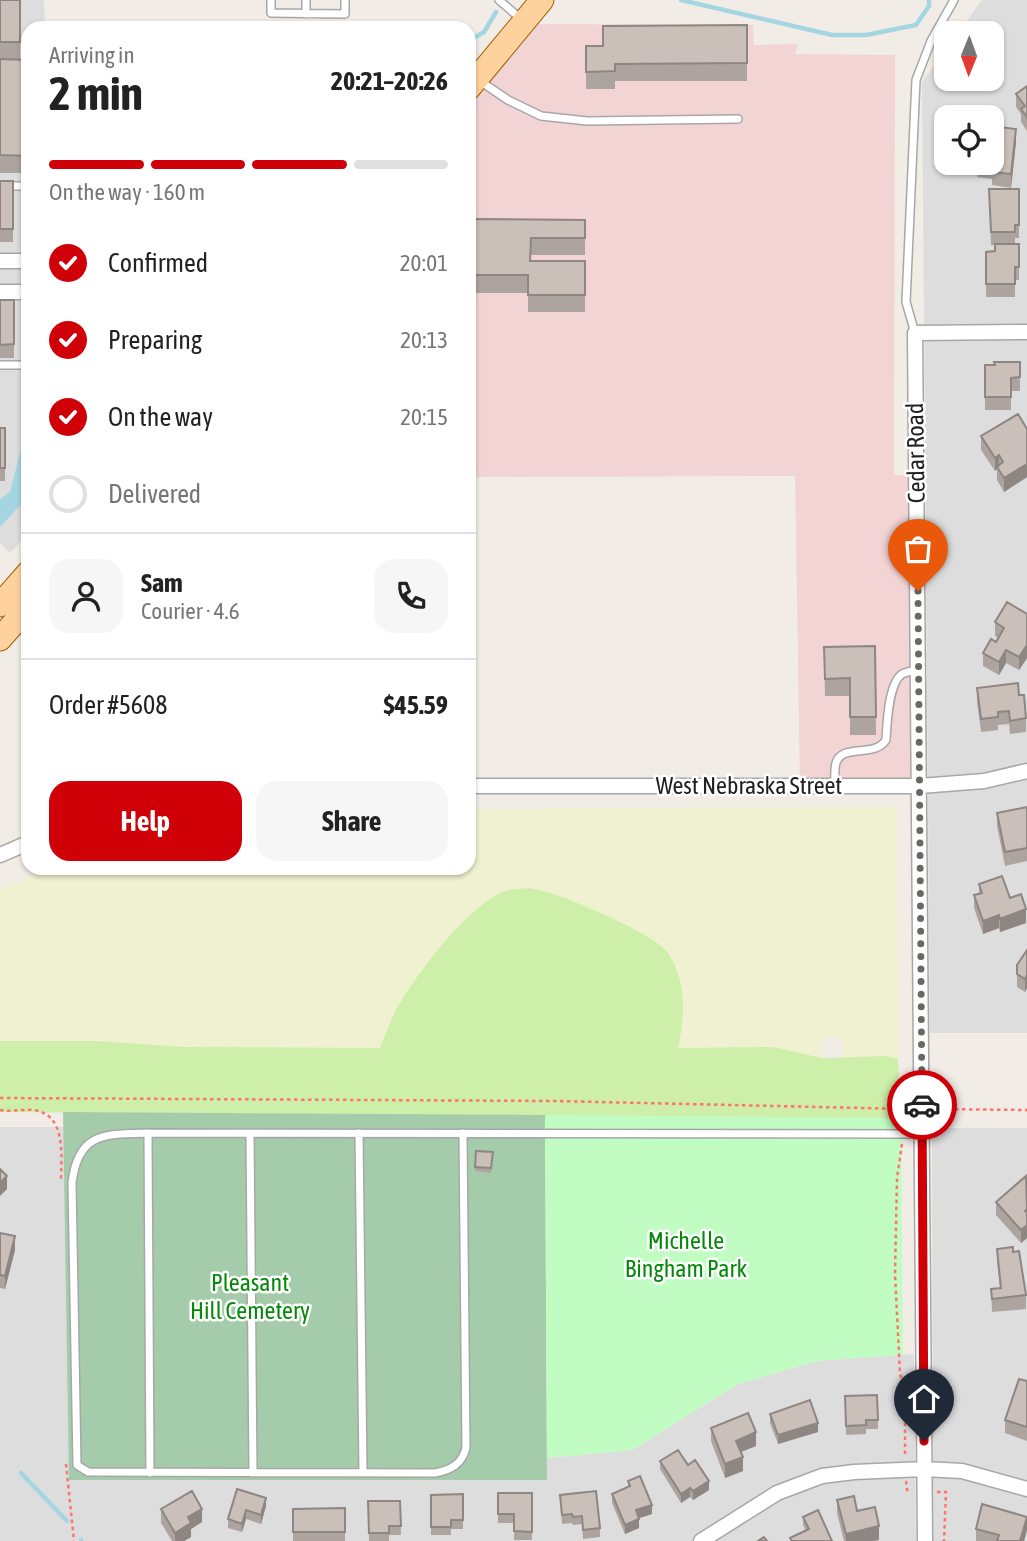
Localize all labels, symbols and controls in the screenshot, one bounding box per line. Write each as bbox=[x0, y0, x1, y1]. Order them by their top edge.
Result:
north arrow bbox=[934, 21, 1004, 91]
map controls bbox=[934, 21, 1004, 175]
text: Arriving in bbox=[49, 42, 135, 68]
text: 20:21–20:26 bbox=[331, 66, 448, 96]
text: 2 min bbox=[49, 67, 143, 120]
button: locate bbox=[934, 105, 1004, 175]
text: On the way · 160 m bbox=[49, 179, 205, 205]
icon: check bbox=[49, 244, 87, 282]
text: Confirmed bbox=[108, 248, 208, 278]
text: 20:01 bbox=[400, 250, 448, 276]
icon: check bbox=[49, 321, 87, 359]
text: Preparing bbox=[108, 325, 202, 355]
text: 20:13 bbox=[400, 327, 448, 353]
icon: check bbox=[49, 398, 87, 436]
text: On the way bbox=[108, 402, 213, 432]
street label: Cedar Road bbox=[901, 403, 930, 503]
text: 20:15 bbox=[400, 404, 448, 430]
text: Delivered bbox=[108, 479, 201, 509]
pin bbox=[888, 519, 948, 591]
icon: bag bbox=[899, 530, 937, 568]
button: person bbox=[49, 559, 123, 633]
button: phone bbox=[374, 559, 448, 633]
text: Sam bbox=[141, 568, 183, 598]
text: Courier · 4.6 bbox=[141, 598, 240, 624]
text: Order #5608 bbox=[49, 690, 168, 720]
text: $45.59 bbox=[384, 690, 448, 720]
street label: West Nebraska Street bbox=[656, 772, 842, 799]
button: Help bbox=[49, 781, 242, 861]
button: Share bbox=[256, 781, 448, 861]
courier bbox=[887, 1070, 957, 1140]
icon: car bbox=[903, 1086, 941, 1124]
park label: Michelle Bingham Park bbox=[625, 1227, 748, 1282]
park label: Pleasant Hill Cemetery bbox=[190, 1269, 310, 1324]
pin bbox=[894, 1369, 954, 1441]
icon: home bbox=[905, 1380, 943, 1418]

